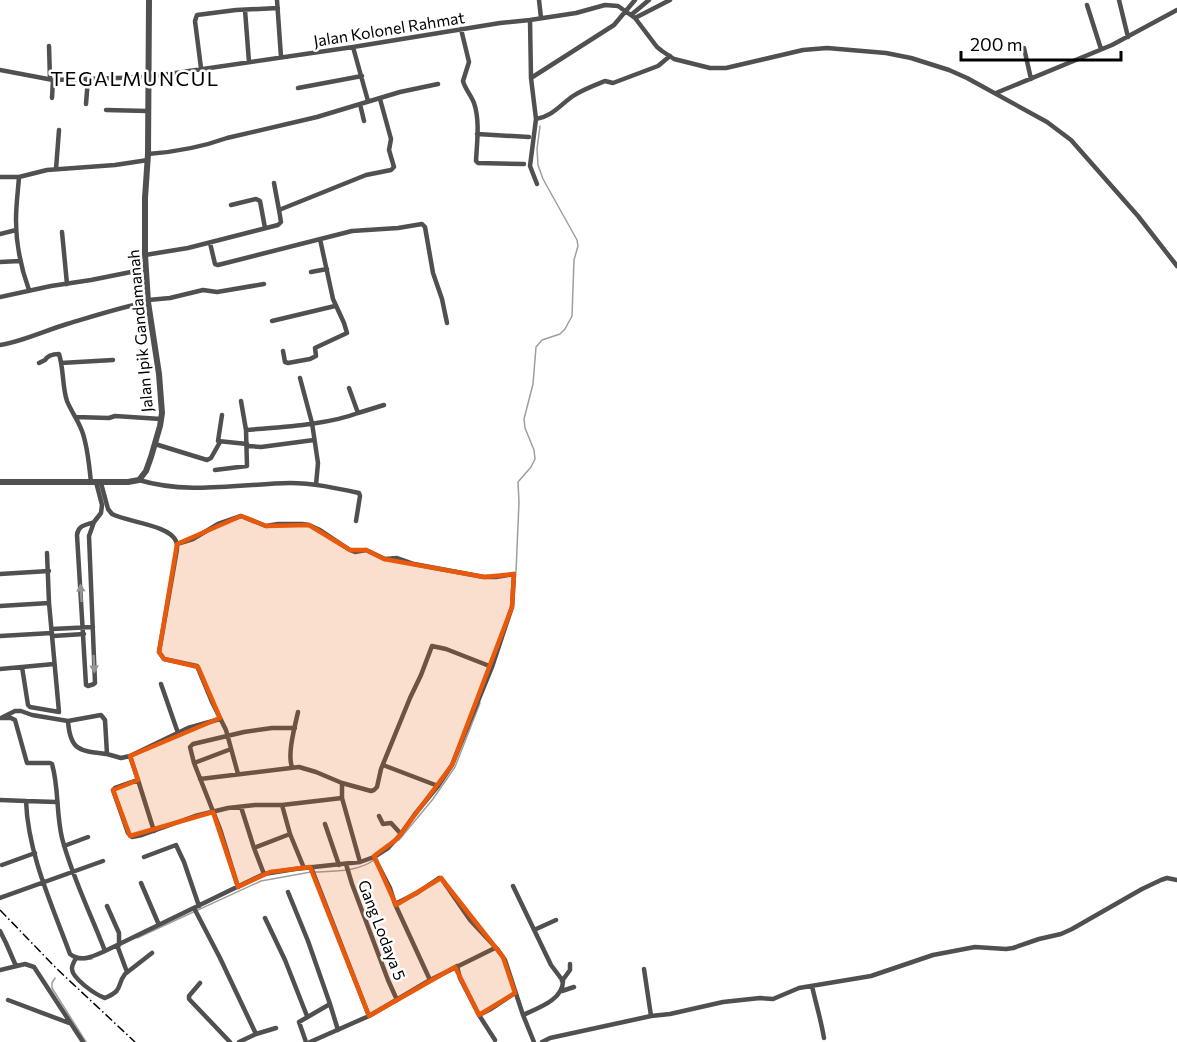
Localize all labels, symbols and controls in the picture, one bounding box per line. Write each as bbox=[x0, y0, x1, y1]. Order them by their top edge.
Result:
street label: Jalan Kolonel Rahmat bbox=[312, 7, 466, 50]
scale bar bbox=[961, 24, 1122, 62]
text: 200 m bbox=[970, 33, 1023, 55]
district label: TEGALMUNCUL bbox=[50, 66, 220, 90]
street label: Jalan Ipik Gandamanah bbox=[123, 249, 156, 413]
one-way arrow bbox=[76, 583, 86, 602]
one-way arrow bbox=[89, 654, 98, 673]
street label: Gang Lodaya 5 bbox=[355, 877, 410, 983]

